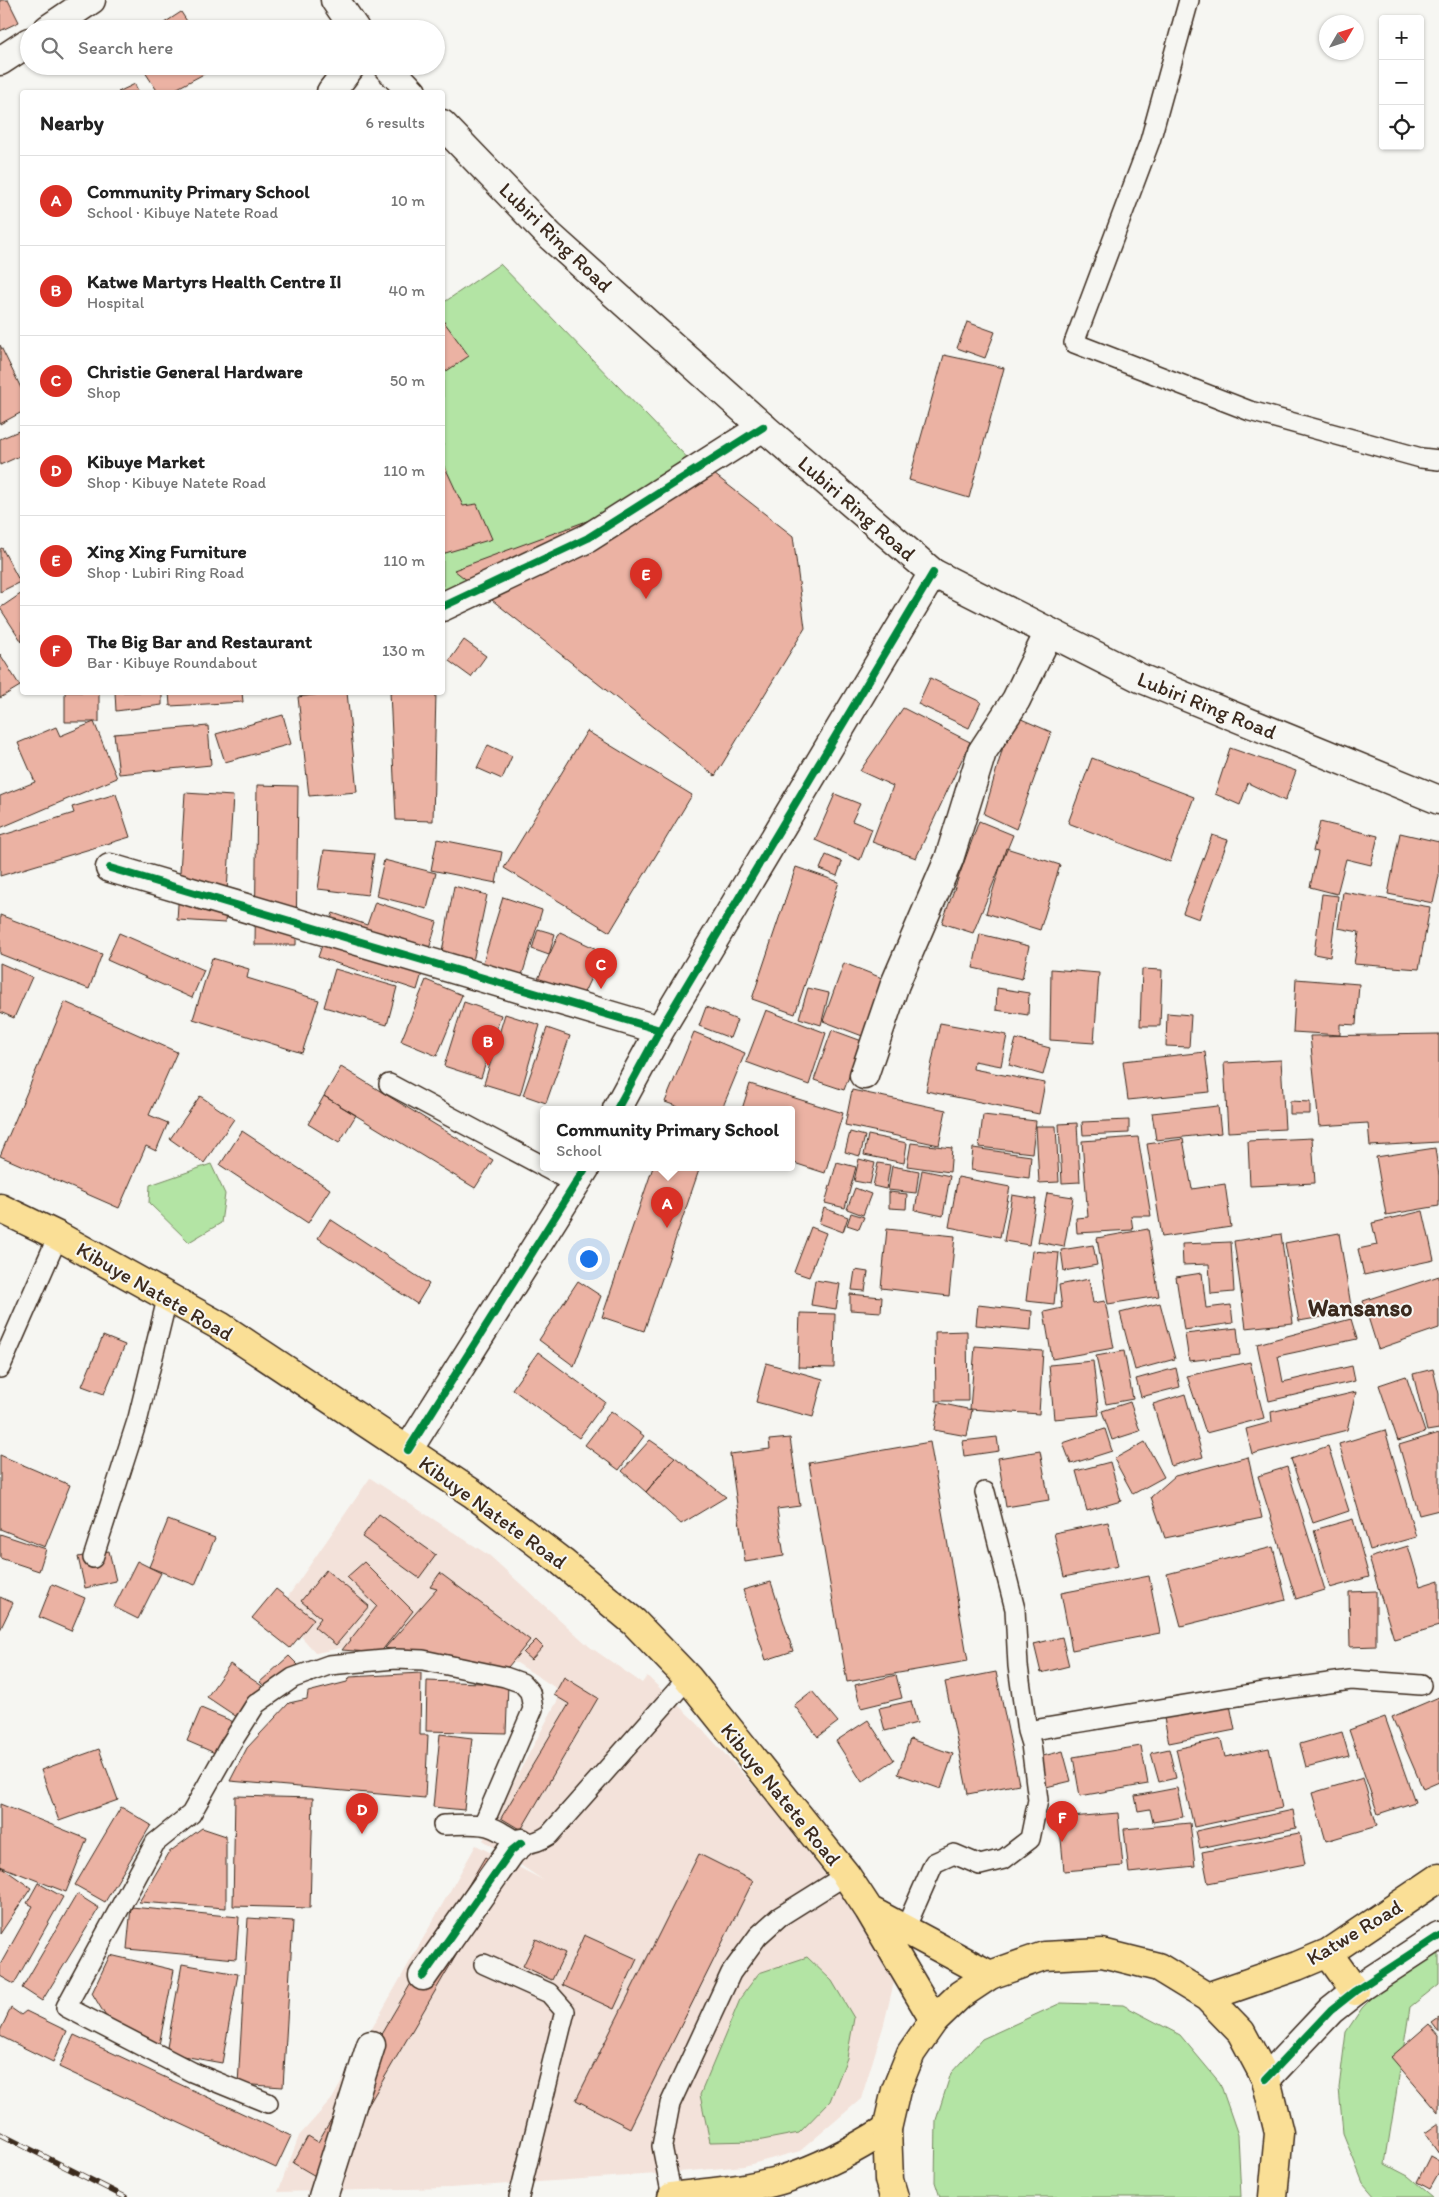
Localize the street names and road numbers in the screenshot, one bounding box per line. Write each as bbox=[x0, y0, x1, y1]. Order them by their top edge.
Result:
street label: Lubiri Ring Road bbox=[494, 177, 618, 297]
street label: Lubiri Ring Road bbox=[793, 450, 921, 566]
street label: Lubiri Ring Road bbox=[1134, 666, 1280, 744]
street label: Kibuye Natete Road bbox=[72, 1236, 238, 1346]
street label: Kibuye Natete Road bbox=[414, 1450, 572, 1574]
street label: Kibuye Natete Road bbox=[716, 1718, 846, 1870]
street label: Katwe Road bbox=[1302, 1893, 1407, 1970]

